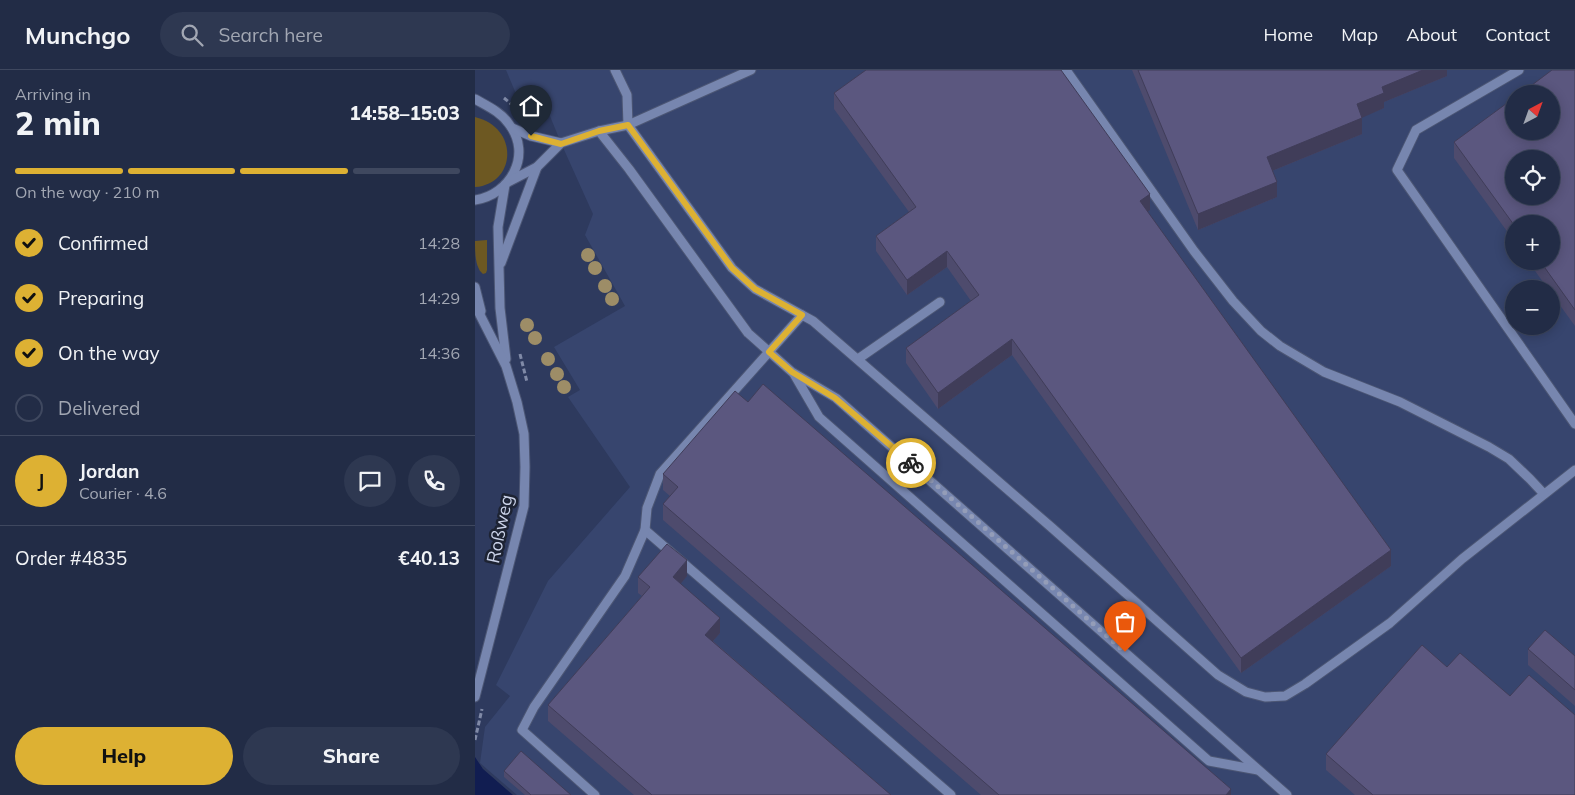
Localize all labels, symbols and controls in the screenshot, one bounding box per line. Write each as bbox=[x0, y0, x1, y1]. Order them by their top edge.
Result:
search box bbox=[160, 12, 510, 57]
text: Munchgo bbox=[25, 20, 130, 50]
icon: search bbox=[178, 21, 206, 49]
text: Search here bbox=[218, 23, 323, 47]
text: Home bbox=[1263, 23, 1313, 46]
text: Map bbox=[1341, 23, 1378, 46]
text: About bbox=[1406, 23, 1457, 46]
text: Contact bbox=[1485, 23, 1550, 46]
text: Arriving in bbox=[15, 84, 91, 104]
pin bbox=[510, 85, 552, 136]
north arrow bbox=[1505, 85, 1560, 140]
map controls bbox=[1505, 85, 1560, 335]
icon: home bbox=[517, 92, 545, 120]
text: 14:58–15:03 bbox=[349, 101, 460, 125]
text: 2 min bbox=[15, 103, 101, 143]
button: locate bbox=[1505, 150, 1560, 205]
text: On the way · 210 m bbox=[15, 182, 160, 202]
button: + bbox=[1505, 215, 1560, 270]
icon: check bbox=[15, 229, 43, 257]
text: Confirmed bbox=[58, 231, 149, 255]
text: 14:28 bbox=[418, 233, 460, 253]
button: − bbox=[1505, 280, 1560, 335]
icon: check bbox=[15, 284, 43, 312]
text: Preparing bbox=[58, 286, 144, 310]
text: 14:29 bbox=[418, 288, 460, 308]
icon: check bbox=[15, 339, 43, 367]
text: On the way bbox=[58, 341, 160, 365]
text: 14:36 bbox=[418, 343, 460, 363]
text: Delivered bbox=[58, 396, 140, 420]
courier bbox=[886, 438, 936, 488]
icon: bike bbox=[897, 449, 925, 477]
button: chat bbox=[344, 455, 396, 507]
button: phone bbox=[408, 455, 460, 507]
text: Jordan bbox=[79, 459, 139, 483]
text: J bbox=[38, 469, 44, 493]
text: Courier · 4.6 bbox=[79, 483, 167, 503]
street label: Roßweg bbox=[481, 492, 518, 565]
text: Order #4835 bbox=[15, 546, 127, 570]
text: €40.13 bbox=[398, 546, 460, 570]
pin bbox=[1104, 601, 1146, 652]
icon: bag bbox=[1111, 608, 1139, 636]
button: Help bbox=[15, 727, 233, 785]
button: Share bbox=[243, 727, 460, 785]

